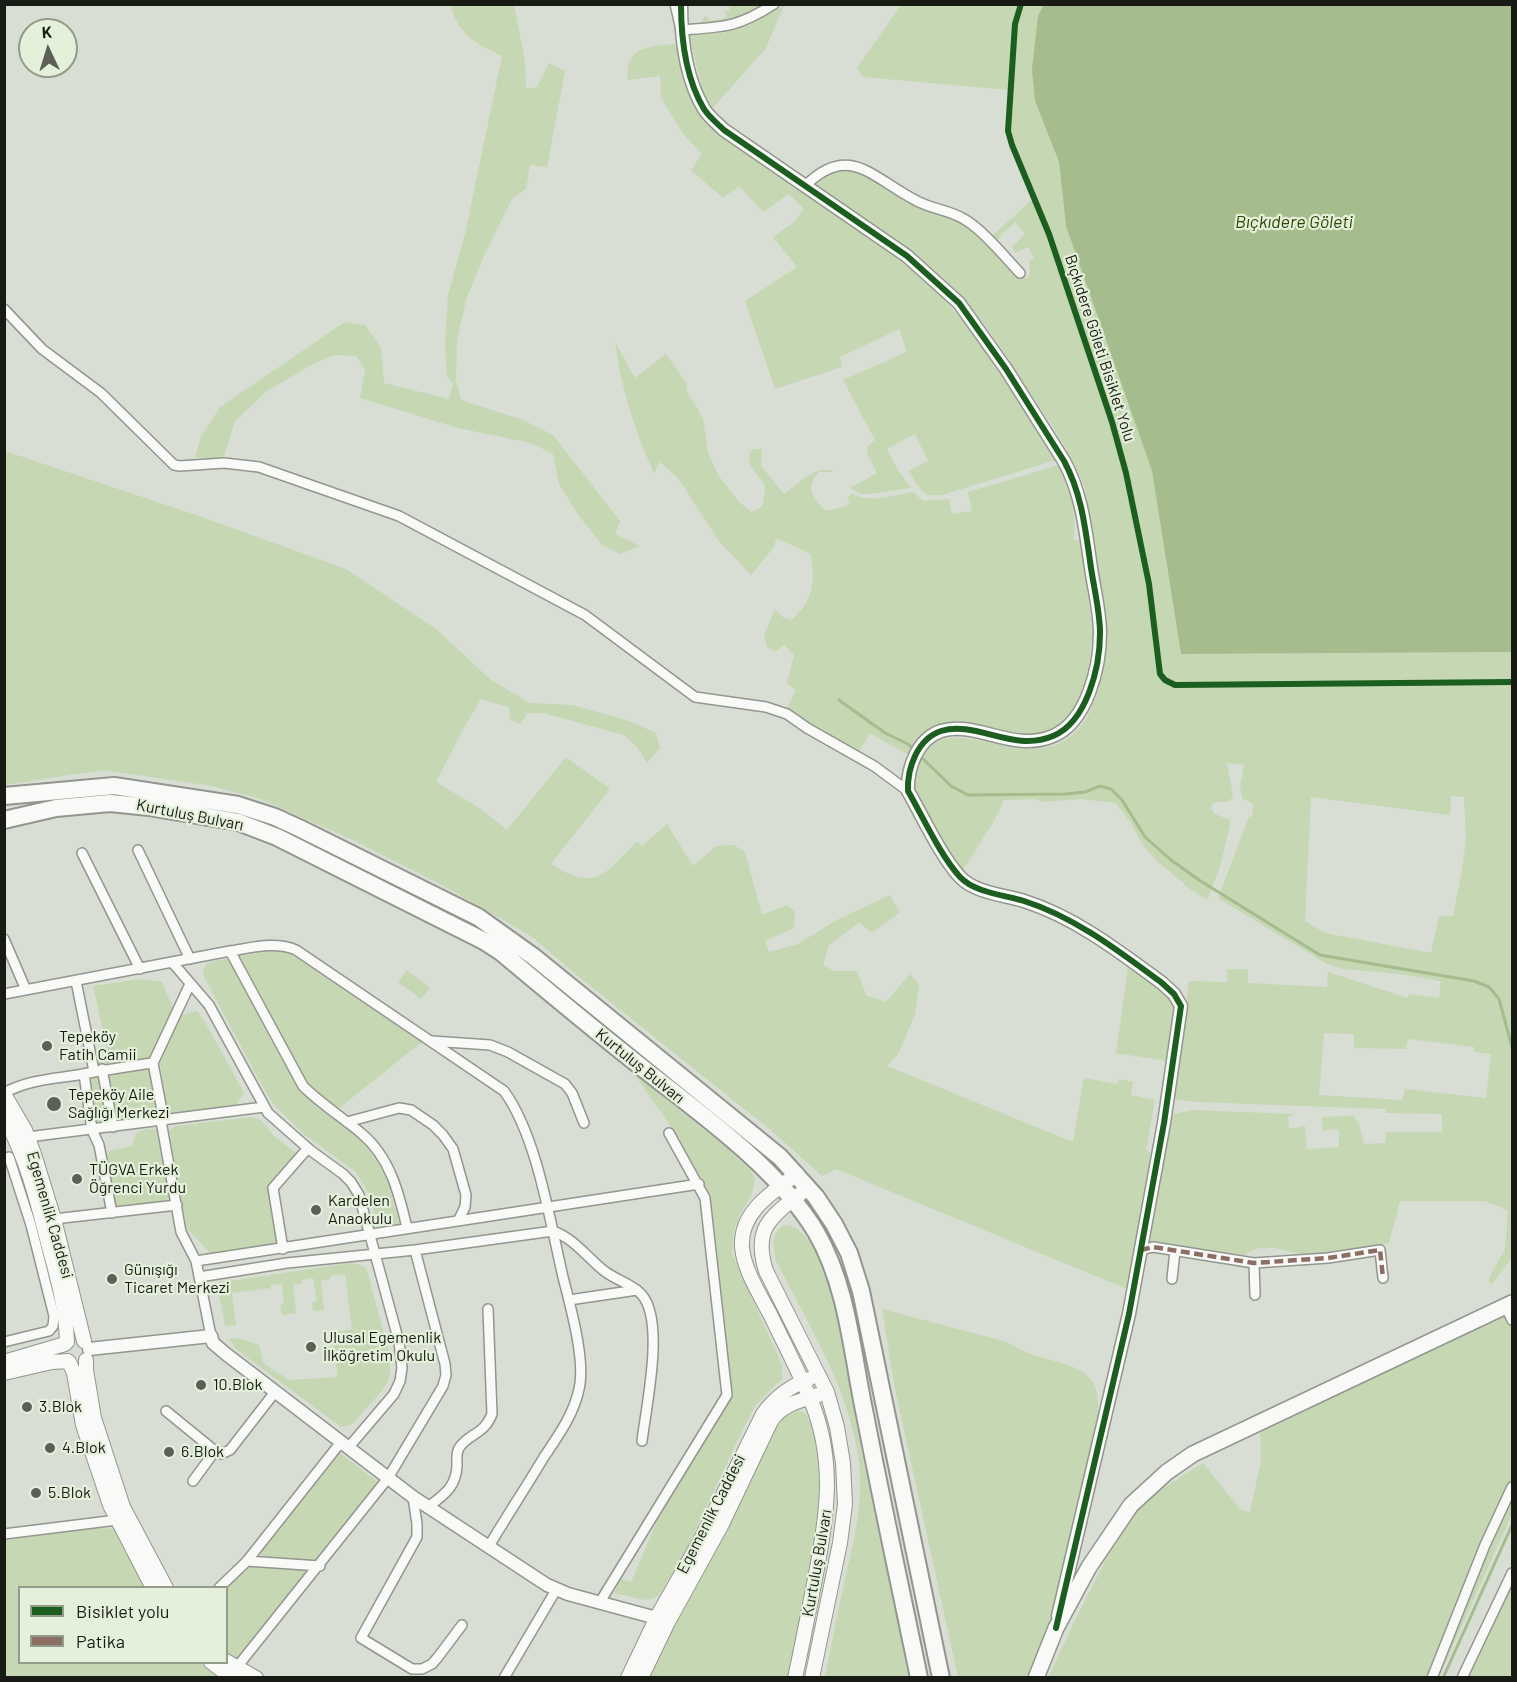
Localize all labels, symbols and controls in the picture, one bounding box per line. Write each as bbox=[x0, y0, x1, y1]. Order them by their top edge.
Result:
north arrow bbox=[18, 18, 78, 78]
text: K bbox=[41, 22, 53, 41]
water label: Bıçkıdere Göleti bbox=[1235, 211, 1353, 233]
street label: Bıçkıdere Göleti Bisiklet Yolu bbox=[1061, 252, 1139, 444]
street label: Kurtuluş Bulvarı bbox=[135, 795, 245, 835]
street label: Kurtuluş Bulvarı bbox=[592, 1024, 688, 1108]
place label: Tepeköy Fatih Camii bbox=[59, 1027, 137, 1065]
marker: Tepeköy Fatih Camii bbox=[40, 1039, 54, 1053]
place label: Tepeköy Aile Sağlığı Merkezi bbox=[68, 1085, 170, 1123]
marker: Tepeköy Aile Sağlığı Merkezi bbox=[45, 1095, 63, 1113]
street label: Egemenlik Caddesi bbox=[23, 1149, 77, 1281]
place label: TÜGVA Erkek Öğrenci Yurdu bbox=[89, 1160, 186, 1198]
marker: TÜGVA Erkek Öğrenci Yurdu bbox=[70, 1172, 84, 1186]
place label: Kardelen Anaokulu bbox=[328, 1191, 392, 1229]
marker: Kardelen Anaokulu bbox=[309, 1203, 323, 1217]
place label: Günışığı Ticaret Merkezi bbox=[124, 1260, 230, 1298]
marker: Günışığı Ticaret Merkezi bbox=[105, 1272, 119, 1286]
place label: Ulusal Egemenlik İlköğretim Okulu bbox=[323, 1328, 441, 1366]
marker: Ulusal Egemenlik İlköğretim Okulu bbox=[304, 1340, 318, 1354]
place label: 10.Blok bbox=[213, 1375, 263, 1395]
marker: 10.Blok bbox=[194, 1378, 208, 1392]
place label: 3.Blok bbox=[39, 1397, 82, 1417]
marker: 3.Blok bbox=[20, 1400, 34, 1414]
place label: 4.Blok bbox=[62, 1438, 106, 1458]
marker: 4.Blok bbox=[43, 1441, 57, 1455]
place label: 6.Blok bbox=[181, 1442, 224, 1462]
marker: 6.Blok bbox=[162, 1445, 176, 1459]
street label: Egemenlik Caddesi bbox=[673, 1451, 749, 1577]
place label: 5.Blok bbox=[48, 1483, 91, 1503]
marker: 5.Blok bbox=[29, 1486, 43, 1500]
street label: Kurtuluş Bulvarı bbox=[798, 1508, 836, 1618]
legend bbox=[18, 1586, 228, 1664]
text: Bisiklet yolu bbox=[76, 1600, 170, 1622]
text: Patika bbox=[76, 1630, 125, 1652]

